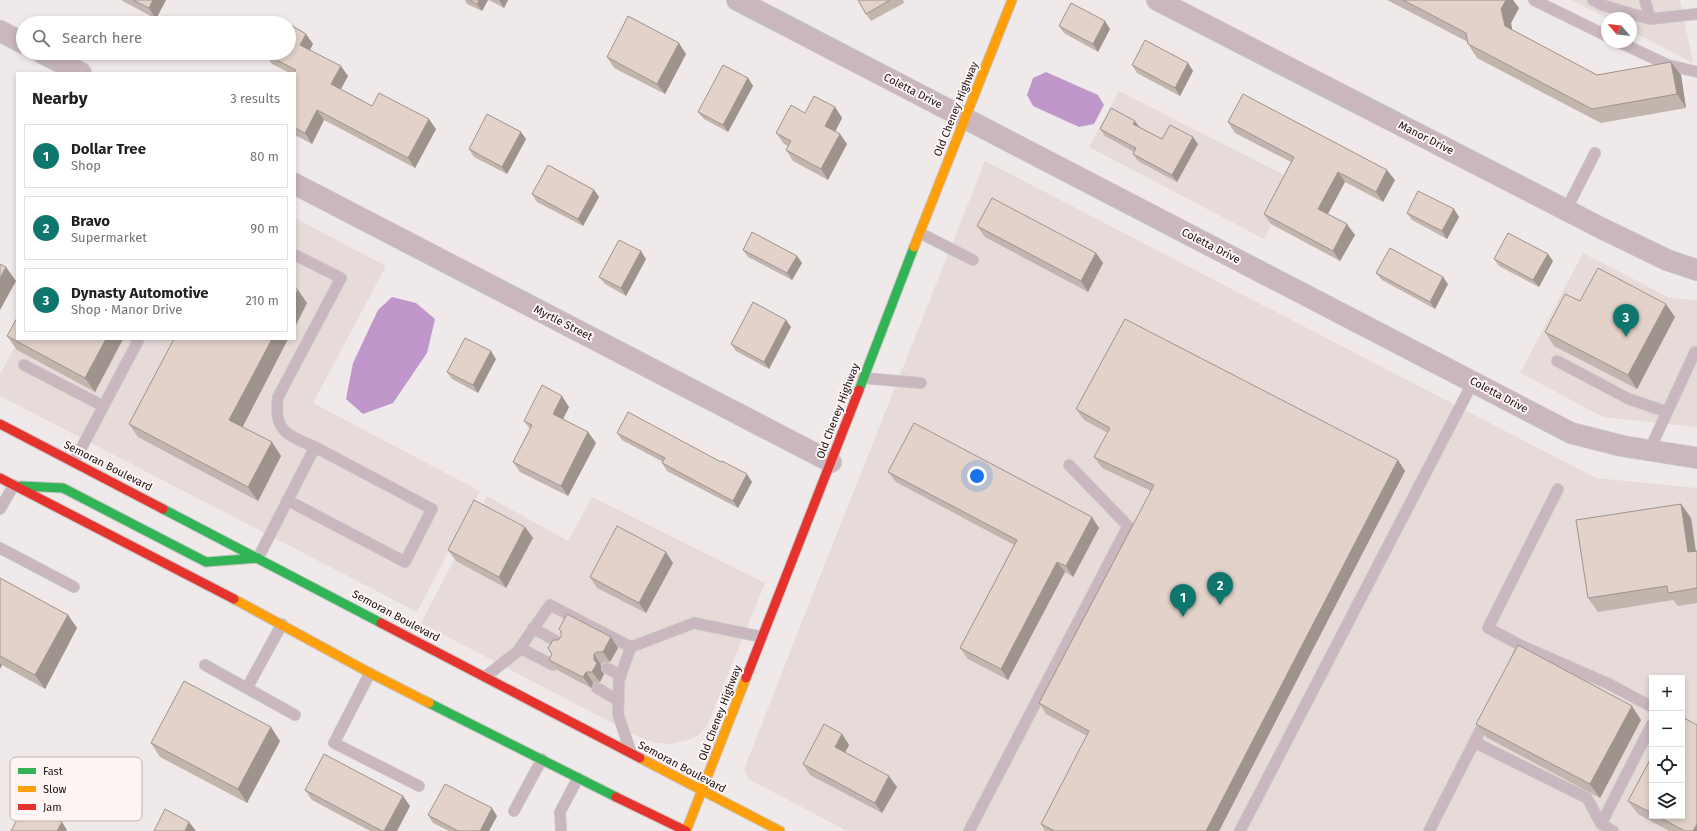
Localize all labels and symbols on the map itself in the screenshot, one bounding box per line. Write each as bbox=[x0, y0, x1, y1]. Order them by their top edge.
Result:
north arrow bbox=[1601, 12, 1637, 48]
street label: Old Cheney Highway bbox=[931, 59, 981, 158]
street label: Coletta Drive bbox=[881, 71, 945, 111]
street label: Manor Drive bbox=[1396, 119, 1456, 157]
street label: Coletta Drive bbox=[1179, 226, 1243, 266]
street label: Myrtle Street bbox=[532, 303, 594, 343]
pin: 3 bbox=[1613, 304, 1639, 337]
street label: Old Cheney Highway bbox=[814, 361, 862, 461]
street label: Coletta Drive bbox=[1468, 374, 1530, 416]
street label: Semoran Boulevard bbox=[62, 438, 154, 494]
your location bbox=[967, 466, 987, 486]
pin: 2 bbox=[1207, 572, 1233, 605]
pin: 1 bbox=[1170, 584, 1196, 617]
street label: Semoran Boulevard bbox=[350, 587, 442, 645]
street label: Old Cheney Highway bbox=[696, 663, 744, 763]
street label: Semoran Boulevard bbox=[636, 738, 728, 796]
legend bbox=[10, 757, 142, 821]
text: Fast bbox=[43, 765, 63, 778]
text: Slow bbox=[43, 783, 67, 796]
text: Jam bbox=[43, 801, 62, 814]

